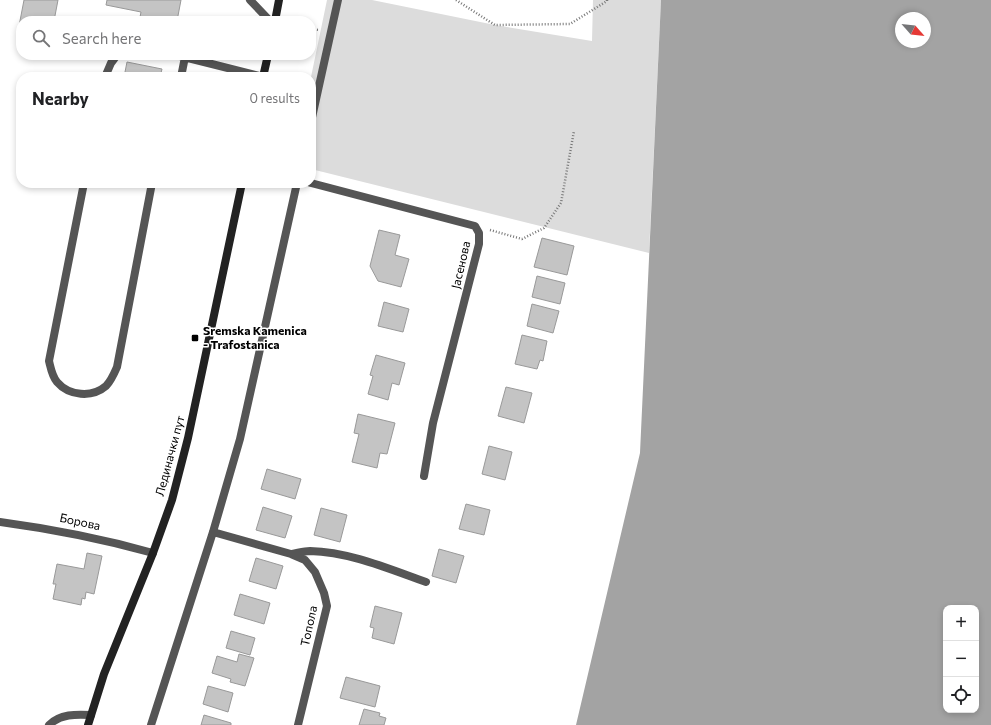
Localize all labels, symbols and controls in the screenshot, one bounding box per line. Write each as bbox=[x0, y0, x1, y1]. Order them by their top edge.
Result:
north arrow bbox=[895, 12, 931, 48]
search box bbox=[16, 16, 316, 60]
icon: search bbox=[30, 27, 52, 49]
text: Search here bbox=[62, 29, 141, 47]
text: Nearby bbox=[32, 88, 89, 109]
text: 0 results bbox=[249, 90, 300, 106]
street label: Јасенова bbox=[448, 240, 473, 290]
place label: Sremska Kamenica - Trafostanica bbox=[203, 323, 307, 351]
marker: Sremska Kamenica - Trafostanica bbox=[190, 333, 200, 343]
street label: Лединачки пут bbox=[152, 414, 187, 498]
street label: Борова bbox=[58, 510, 102, 532]
street label: Топола bbox=[297, 604, 319, 647]
map controls bbox=[943, 605, 979, 713]
button: + bbox=[943, 605, 979, 641]
button: − bbox=[943, 641, 979, 677]
button: locate bbox=[943, 677, 979, 713]

